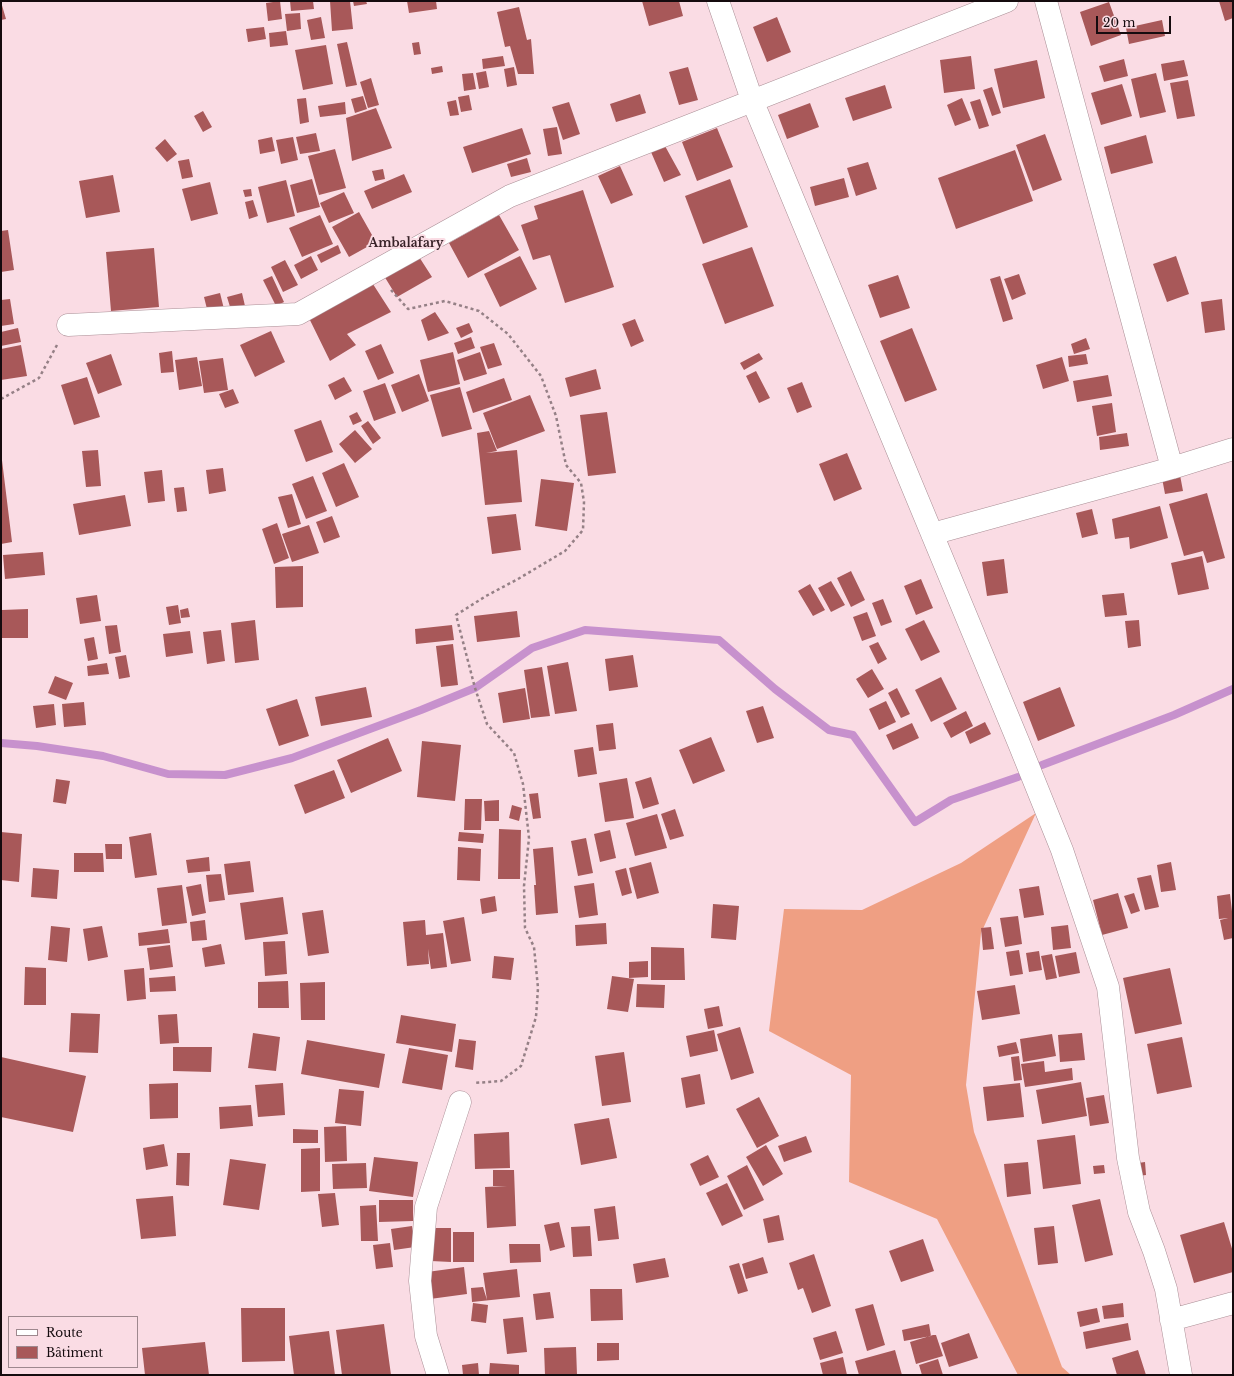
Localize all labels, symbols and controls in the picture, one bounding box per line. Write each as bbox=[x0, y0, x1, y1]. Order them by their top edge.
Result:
scale bar bbox=[1098, 8, 1173, 34]
text: 20 m bbox=[1103, 15, 1135, 30]
district label: Ambalafary bbox=[368, 237, 444, 251]
legend bbox=[8, 1316, 138, 1368]
text: Route bbox=[46, 1325, 83, 1340]
text: Bâtiment bbox=[46, 1345, 103, 1360]

